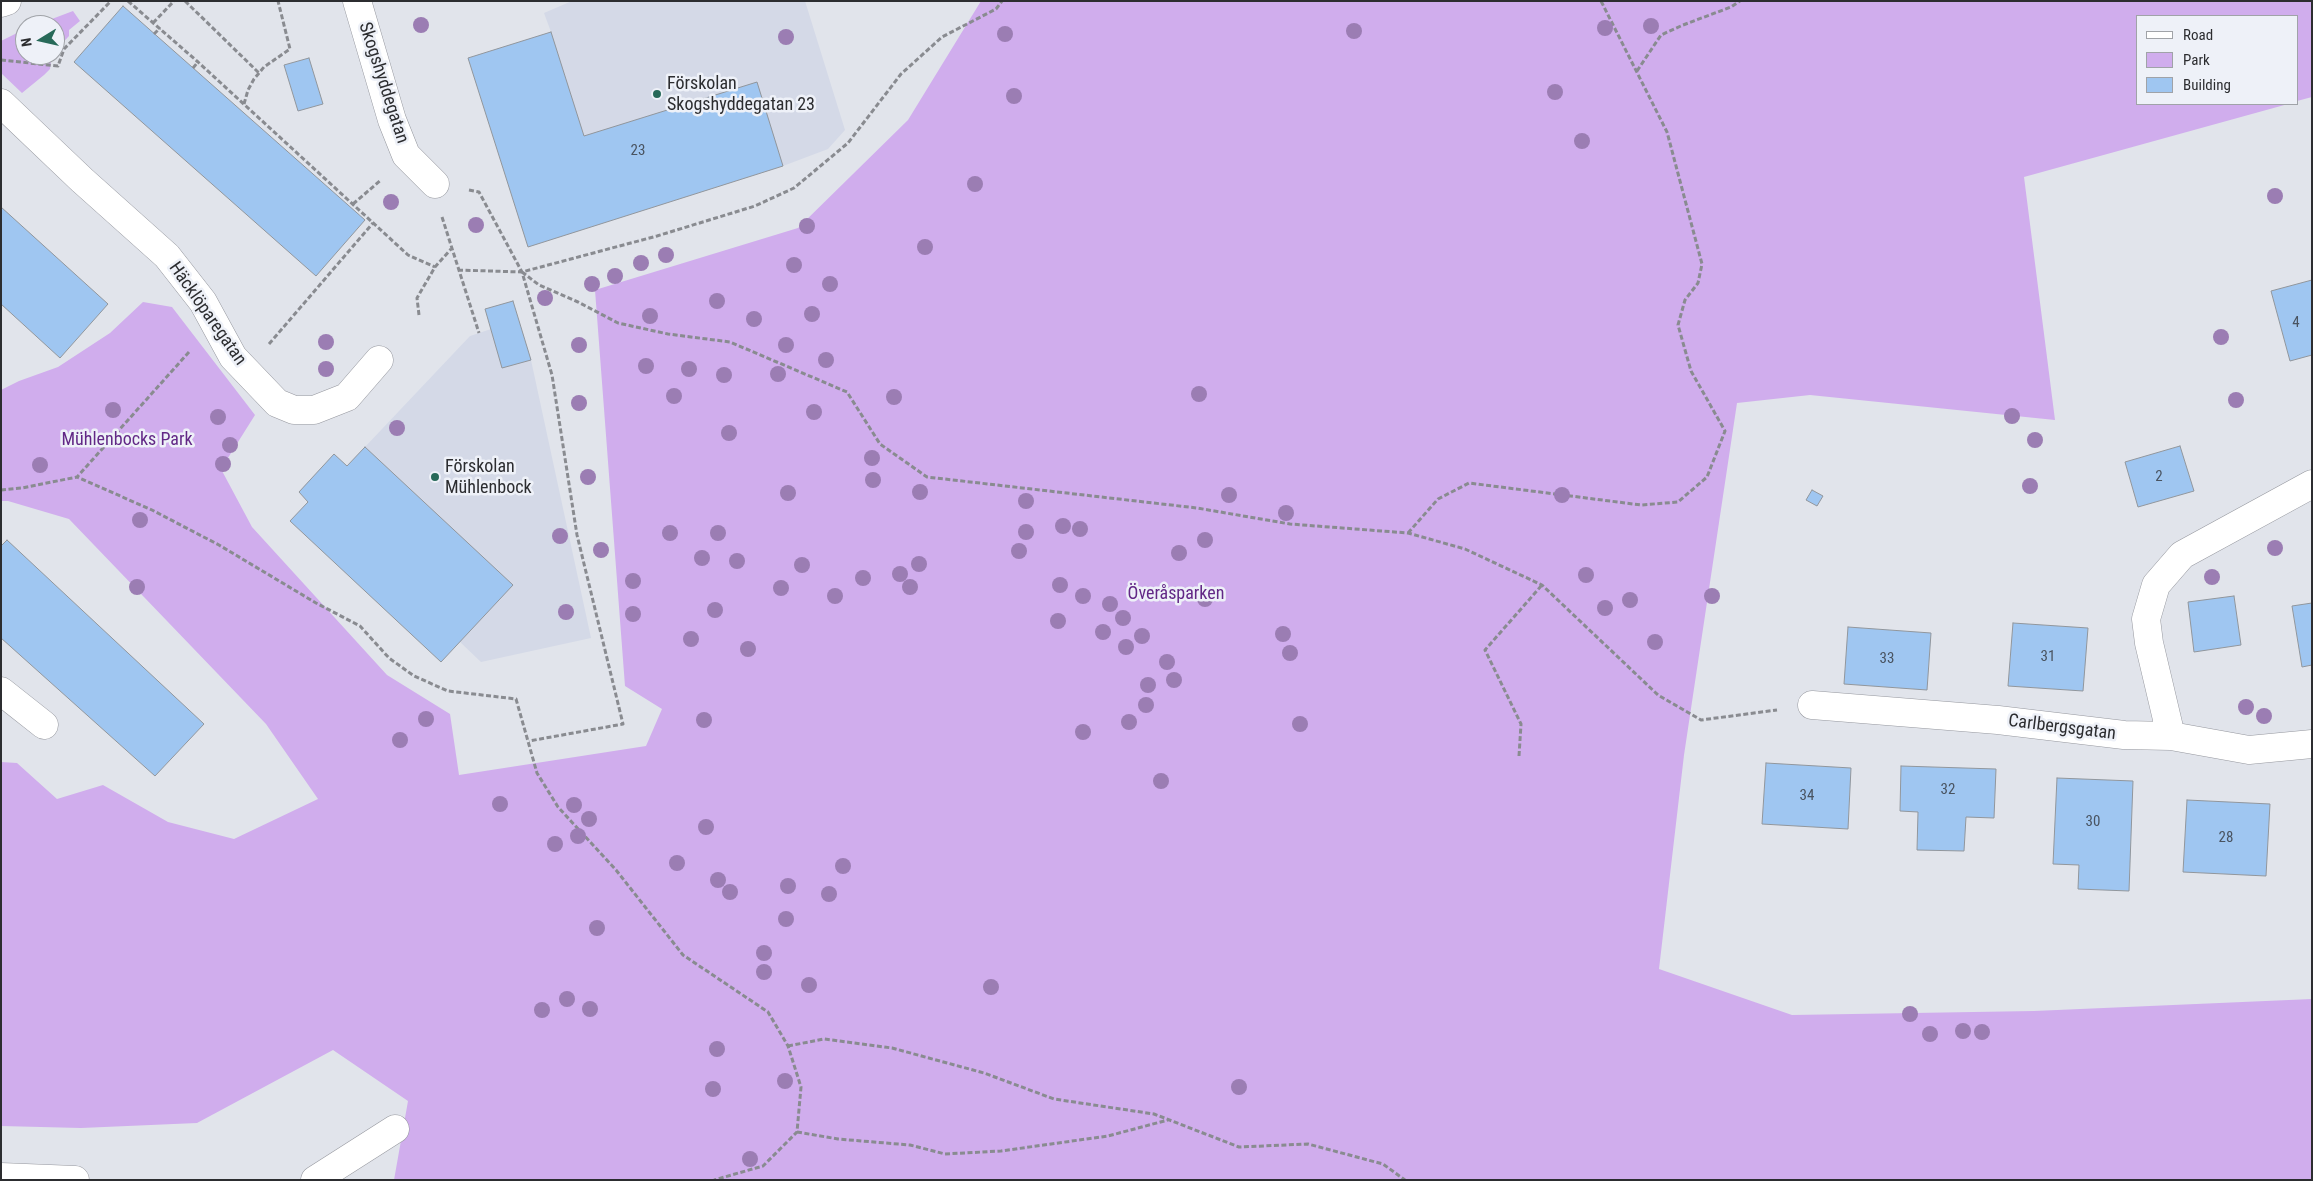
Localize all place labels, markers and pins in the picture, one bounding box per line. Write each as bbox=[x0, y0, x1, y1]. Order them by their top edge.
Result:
place label: Förskolan Skogshyddegatan 23 bbox=[667, 73, 815, 116]
marker: Förskolan Skogshyddegatan 23 bbox=[651, 88, 663, 100]
place label: Förskolan Mühlenbock bbox=[445, 456, 532, 498]
marker: Förskolan Mühlenbock bbox=[429, 471, 441, 483]

